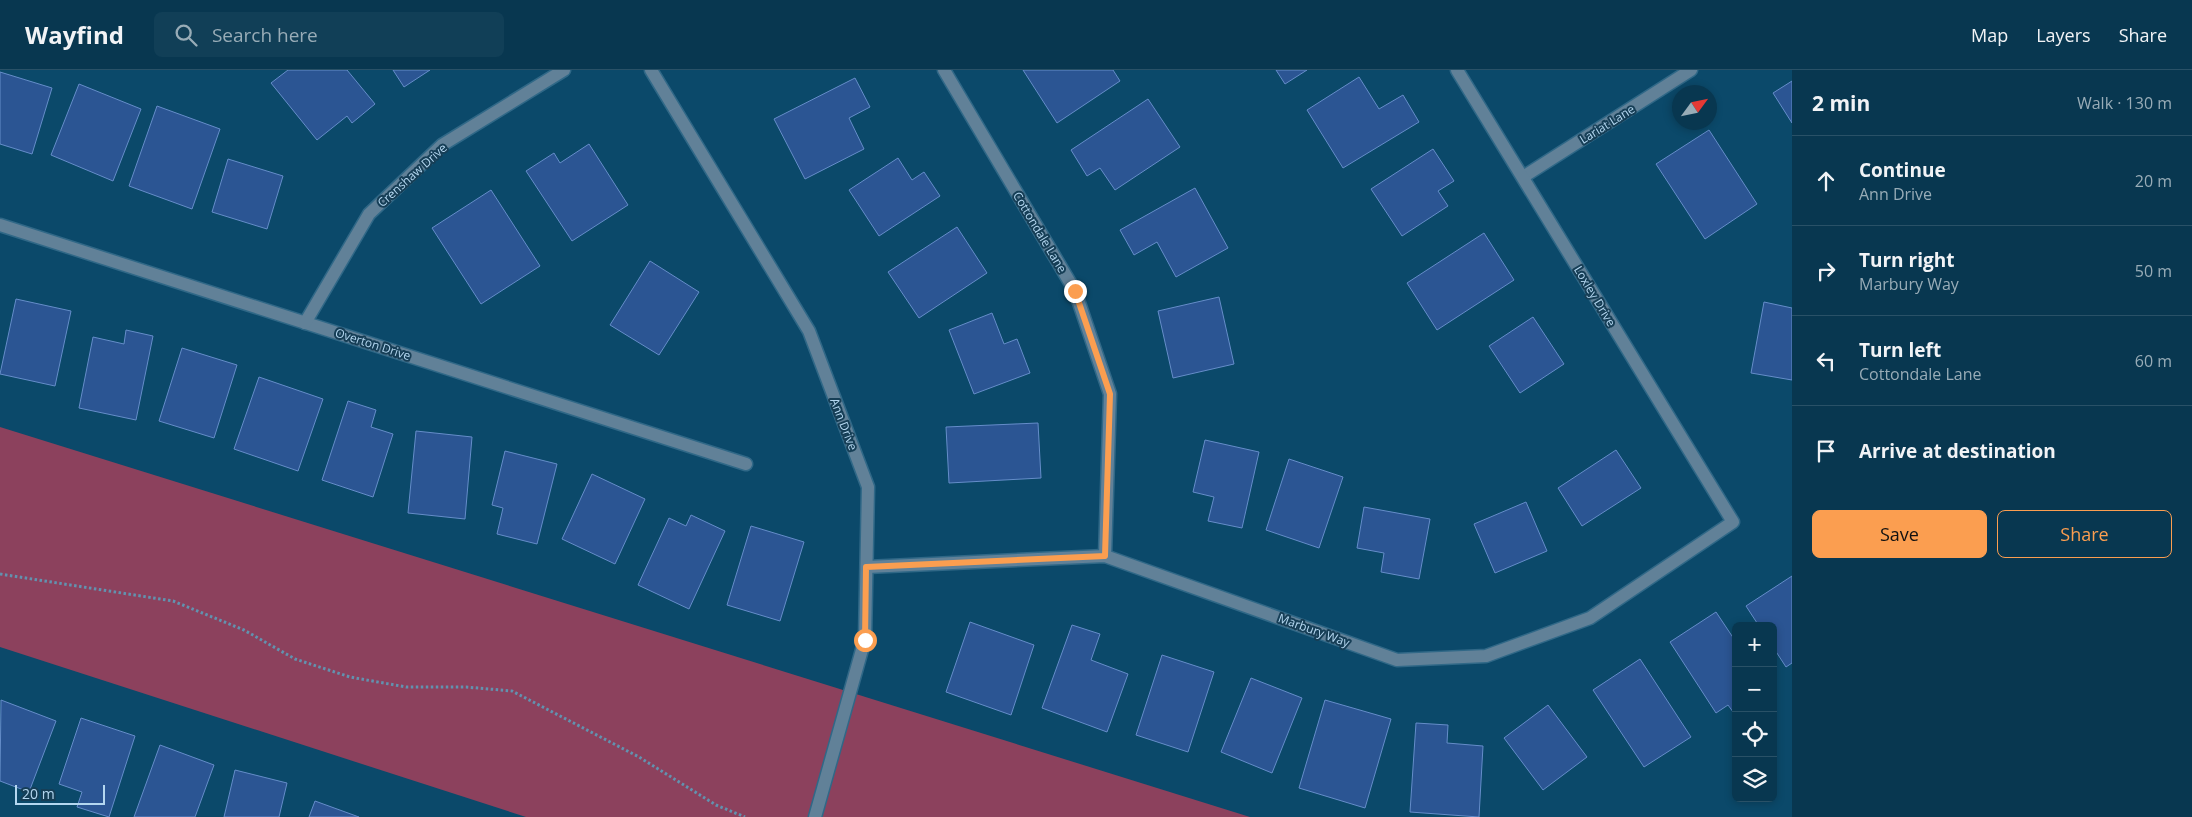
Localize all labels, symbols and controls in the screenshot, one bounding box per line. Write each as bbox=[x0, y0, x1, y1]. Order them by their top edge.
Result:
search box bbox=[154, 12, 504, 57]
text: Wayfind bbox=[25, 18, 124, 51]
icon: search bbox=[172, 21, 200, 49]
text: Search here bbox=[212, 22, 318, 48]
text: Map bbox=[1971, 23, 2008, 47]
text: Layers bbox=[2036, 23, 2091, 47]
text: Share bbox=[2119, 23, 2167, 47]
north arrow bbox=[1672, 85, 1717, 130]
text: 2 min bbox=[1812, 89, 1870, 117]
text: Walk · 130 m bbox=[2077, 92, 2172, 114]
street label: Lariat Lane bbox=[1576, 100, 1638, 148]
street label: Crenshaw Drive bbox=[374, 139, 451, 211]
text: Continue bbox=[1859, 157, 1946, 183]
icon: ahead bbox=[1812, 167, 1840, 195]
text: 20 m bbox=[2135, 170, 2172, 192]
text: Ann Drive bbox=[1859, 183, 1932, 205]
street label: Cottondale Lane bbox=[1009, 188, 1071, 276]
text: Turn right bbox=[1859, 247, 1954, 273]
icon: right bbox=[1812, 257, 1840, 285]
text: 50 m bbox=[2135, 260, 2172, 282]
street label: Loxley Drive bbox=[1570, 262, 1620, 330]
text: Marbury Way bbox=[1859, 273, 1959, 295]
route end bbox=[1064, 280, 1087, 303]
street label: Overton Drive bbox=[333, 324, 413, 364]
text: Turn left bbox=[1859, 337, 1941, 363]
icon: left bbox=[1812, 347, 1840, 375]
text: 60 m bbox=[2135, 350, 2172, 372]
text: Cottondale Lane bbox=[1859, 363, 1981, 385]
street label: Ann Drive bbox=[826, 395, 862, 453]
icon: arrive bbox=[1812, 437, 1840, 465]
text: Arrive at destination bbox=[1859, 438, 2056, 464]
button: Save bbox=[1812, 510, 1987, 558]
button: Share bbox=[1997, 510, 2172, 558]
street label: Marbury Way bbox=[1276, 609, 1353, 651]
map controls bbox=[1732, 622, 1777, 802]
button: + bbox=[1732, 622, 1777, 667]
route start bbox=[854, 629, 877, 652]
button: − bbox=[1732, 667, 1777, 712]
button: locate bbox=[1732, 712, 1777, 757]
button: layers bbox=[1732, 757, 1777, 802]
scale bar bbox=[15, 782, 105, 805]
text: 20 m bbox=[22, 784, 55, 803]

